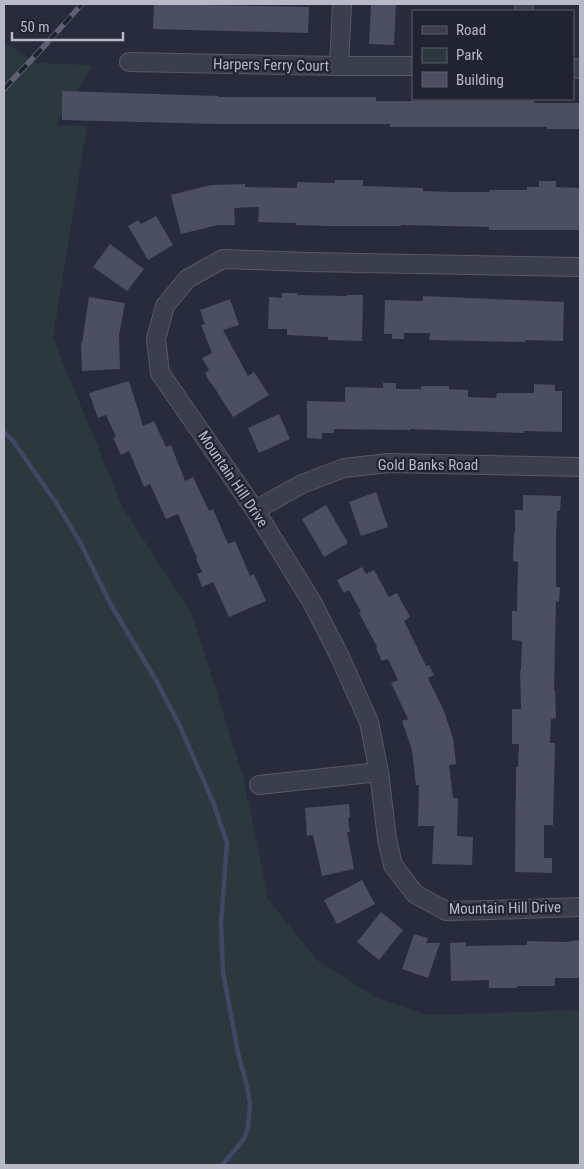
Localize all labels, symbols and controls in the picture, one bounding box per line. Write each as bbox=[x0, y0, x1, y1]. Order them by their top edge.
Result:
scale bar bbox=[12, 10, 124, 42]
legend bbox=[412, 10, 574, 100]
text: 50 m bbox=[20, 18, 50, 36]
text: Road bbox=[456, 21, 486, 39]
text: Park bbox=[456, 46, 483, 64]
street label: Harpers Ferry Court bbox=[213, 55, 329, 75]
text: Building bbox=[456, 71, 504, 89]
street label: Mountain Hill Drive bbox=[194, 427, 272, 531]
street label: Gold Banks Road bbox=[378, 456, 478, 474]
street label: Mountain Hill Drive bbox=[449, 898, 561, 918]

